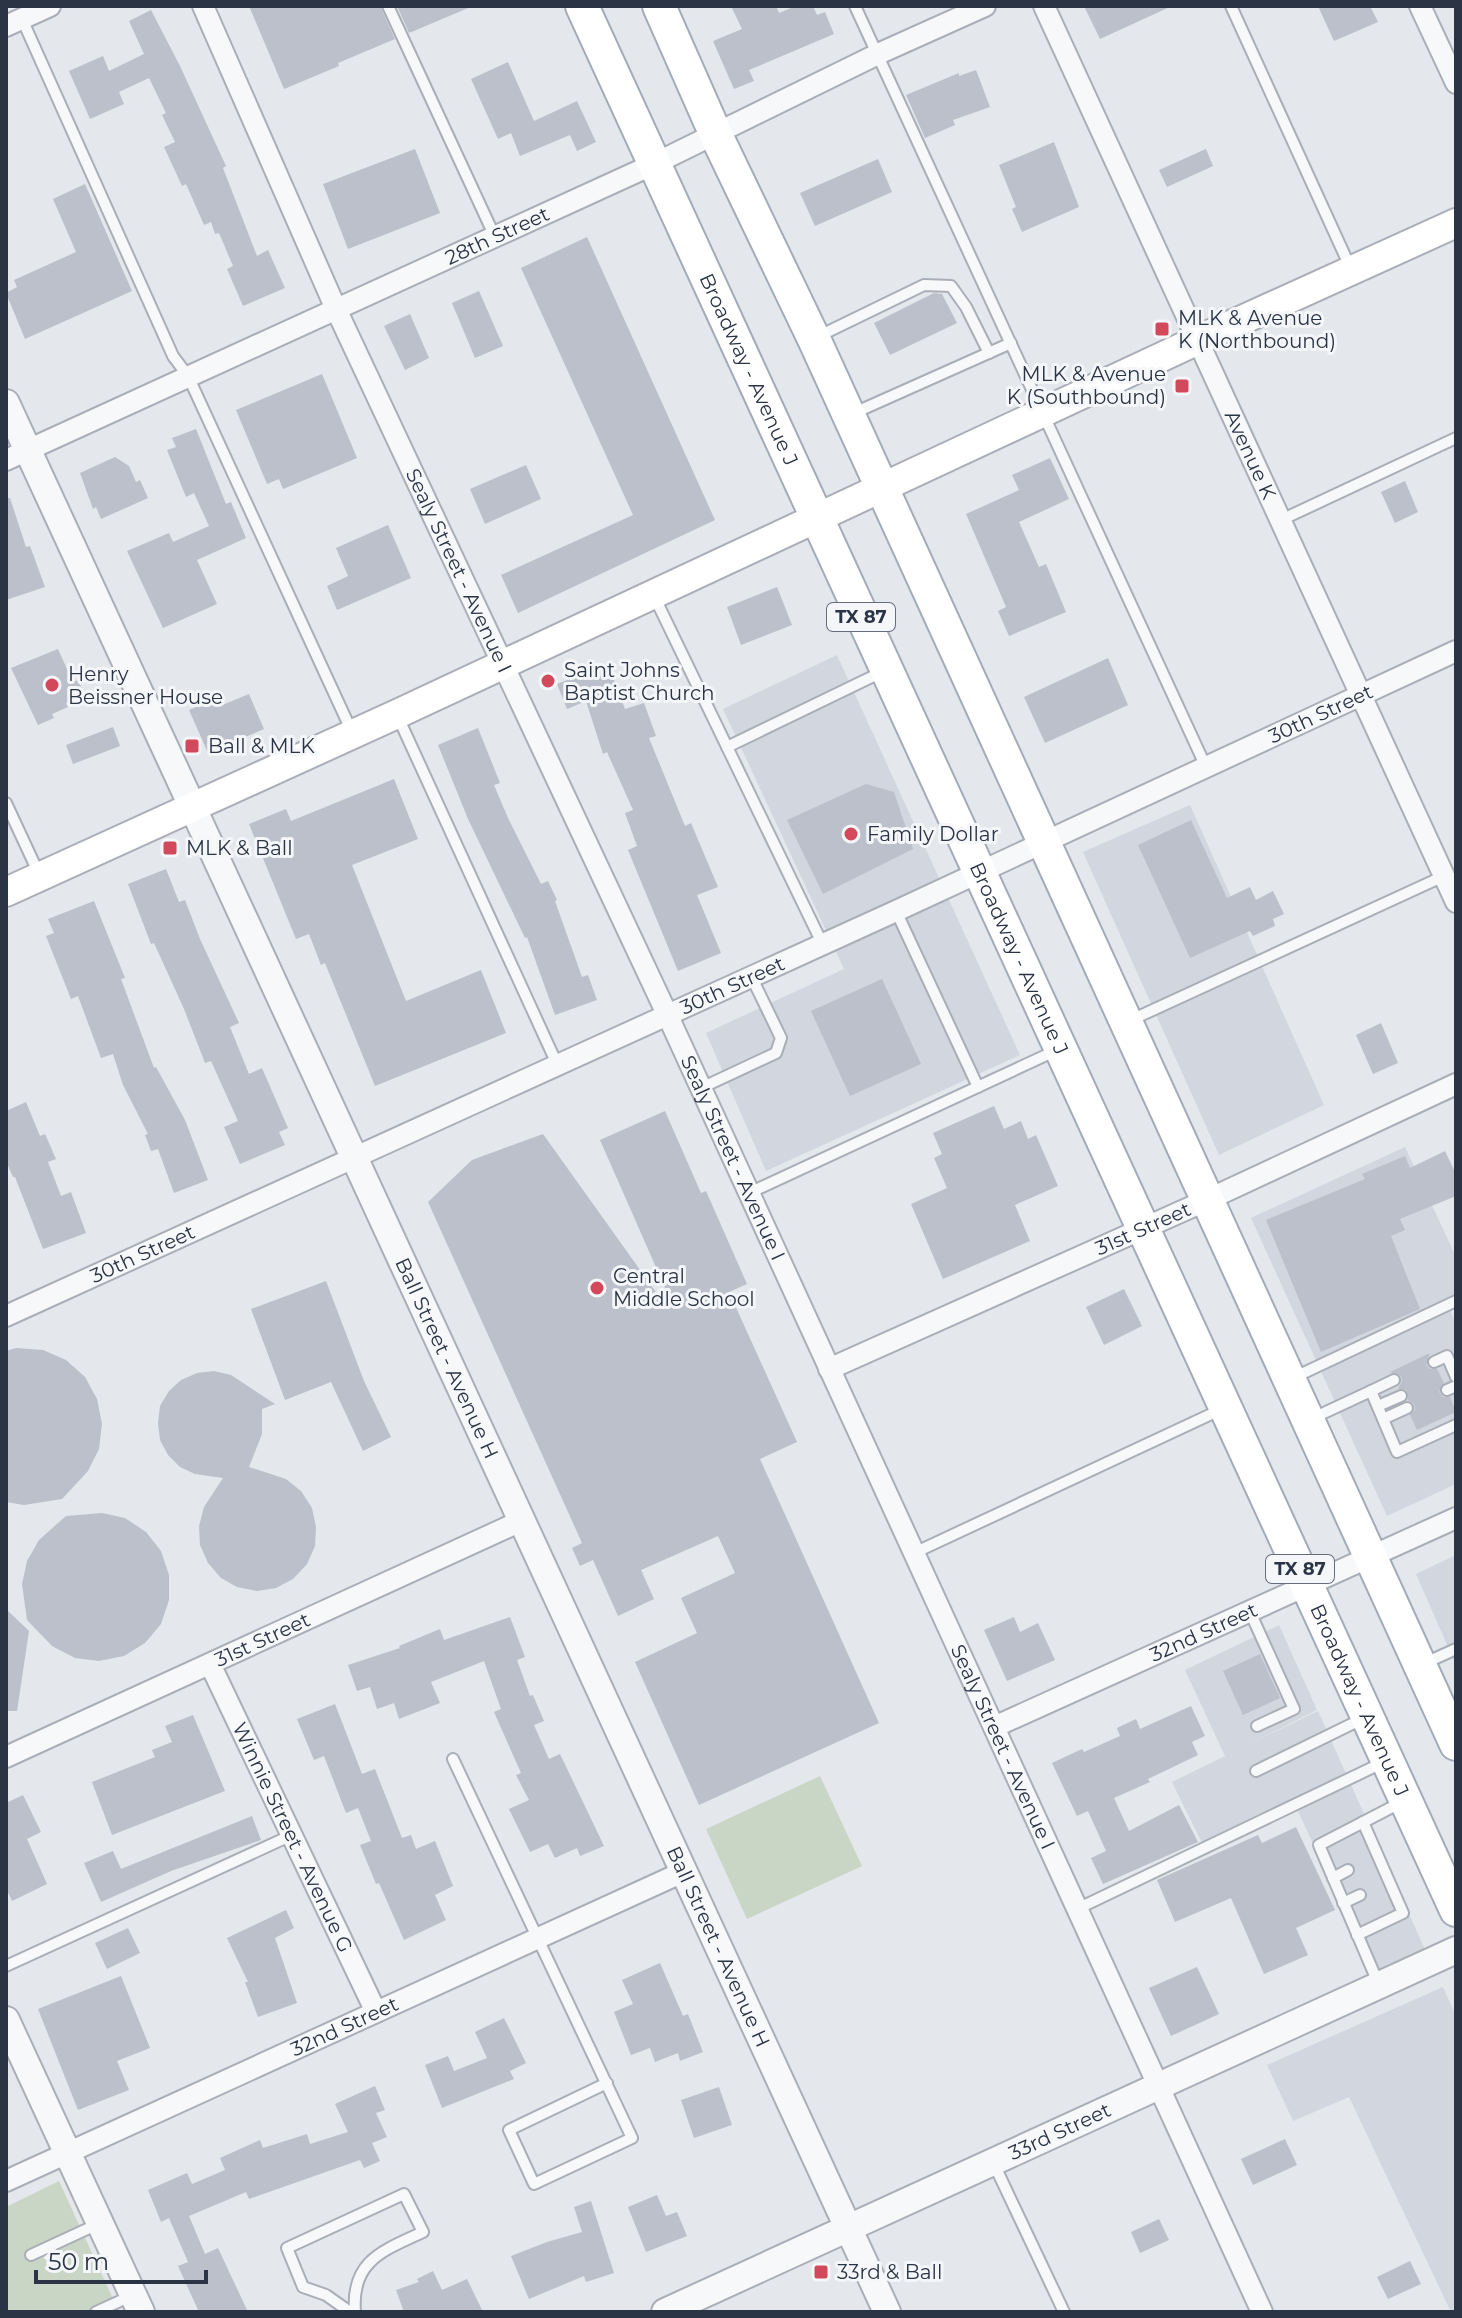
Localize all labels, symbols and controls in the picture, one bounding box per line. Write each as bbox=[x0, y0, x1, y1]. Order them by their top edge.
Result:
street label: 28th Street bbox=[441, 202, 553, 270]
street label: Broadway - Avenue J bbox=[694, 269, 803, 470]
place label: MLK & Avenue K (Northbound) bbox=[1178, 306, 1336, 353]
marker: MLK & Avenue K (Northbound) bbox=[1153, 320, 1171, 338]
place label: MLK & Avenue K (Southbound) bbox=[1007, 362, 1166, 409]
marker: MLK & Avenue K (Southbound) bbox=[1173, 377, 1191, 395]
street label: Avenue K bbox=[1220, 407, 1281, 504]
street label: Sealy Street - Avenue I bbox=[401, 465, 517, 677]
road number: TX 87 bbox=[827, 603, 895, 631]
place label: Saint Johns Baptist Church bbox=[564, 658, 715, 705]
place label: Henry Beissner House bbox=[68, 662, 223, 709]
marker: Saint Johns Baptist Church bbox=[539, 672, 557, 690]
marker: Henry Beissner House bbox=[43, 676, 61, 694]
street label: 30th Street bbox=[1265, 679, 1377, 748]
place label: Ball & MLK bbox=[208, 734, 315, 758]
marker: Ball & MLK bbox=[183, 737, 201, 755]
place label: Family Dollar bbox=[867, 822, 999, 846]
marker: Family Dollar bbox=[842, 825, 860, 843]
place label: MLK & Ball bbox=[186, 836, 293, 860]
marker: MLK & Ball bbox=[161, 839, 179, 857]
street label: Broadway - Avenue J bbox=[965, 858, 1074, 1058]
street label: 30th Street bbox=[676, 951, 788, 1020]
street label: Sealy Street - Avenue I bbox=[676, 1052, 790, 1264]
street label: 31st Street bbox=[1092, 1197, 1195, 1260]
street label: 30th Street bbox=[87, 1220, 199, 1288]
street label: Ball Street - Avenue H bbox=[390, 1254, 504, 1462]
place label: Central Middle School bbox=[613, 1264, 755, 1311]
marker: Central Middle School bbox=[588, 1279, 606, 1297]
road number: TX 87 bbox=[1266, 1555, 1334, 1583]
street label: 32nd Street bbox=[1146, 1597, 1261, 1667]
street label: Broadway - Avenue J bbox=[1305, 1600, 1414, 1800]
street label: 31st Street bbox=[211, 1607, 314, 1672]
street label: Sealy Street - Avenue I bbox=[946, 1641, 1060, 1853]
street label: Winnie Street - Avenue G bbox=[228, 1718, 358, 1956]
street label: Ball Street - Avenue H bbox=[662, 1842, 775, 2051]
street label: 32nd Street bbox=[287, 1992, 402, 2061]
street label: 33rd Street bbox=[1005, 2098, 1114, 2165]
scale bar bbox=[36, 2234, 206, 2284]
text: 50 m bbox=[48, 2247, 109, 2276]
place label: 33rd & Ball bbox=[837, 2260, 942, 2284]
marker: 33rd & Ball bbox=[812, 2263, 830, 2281]

